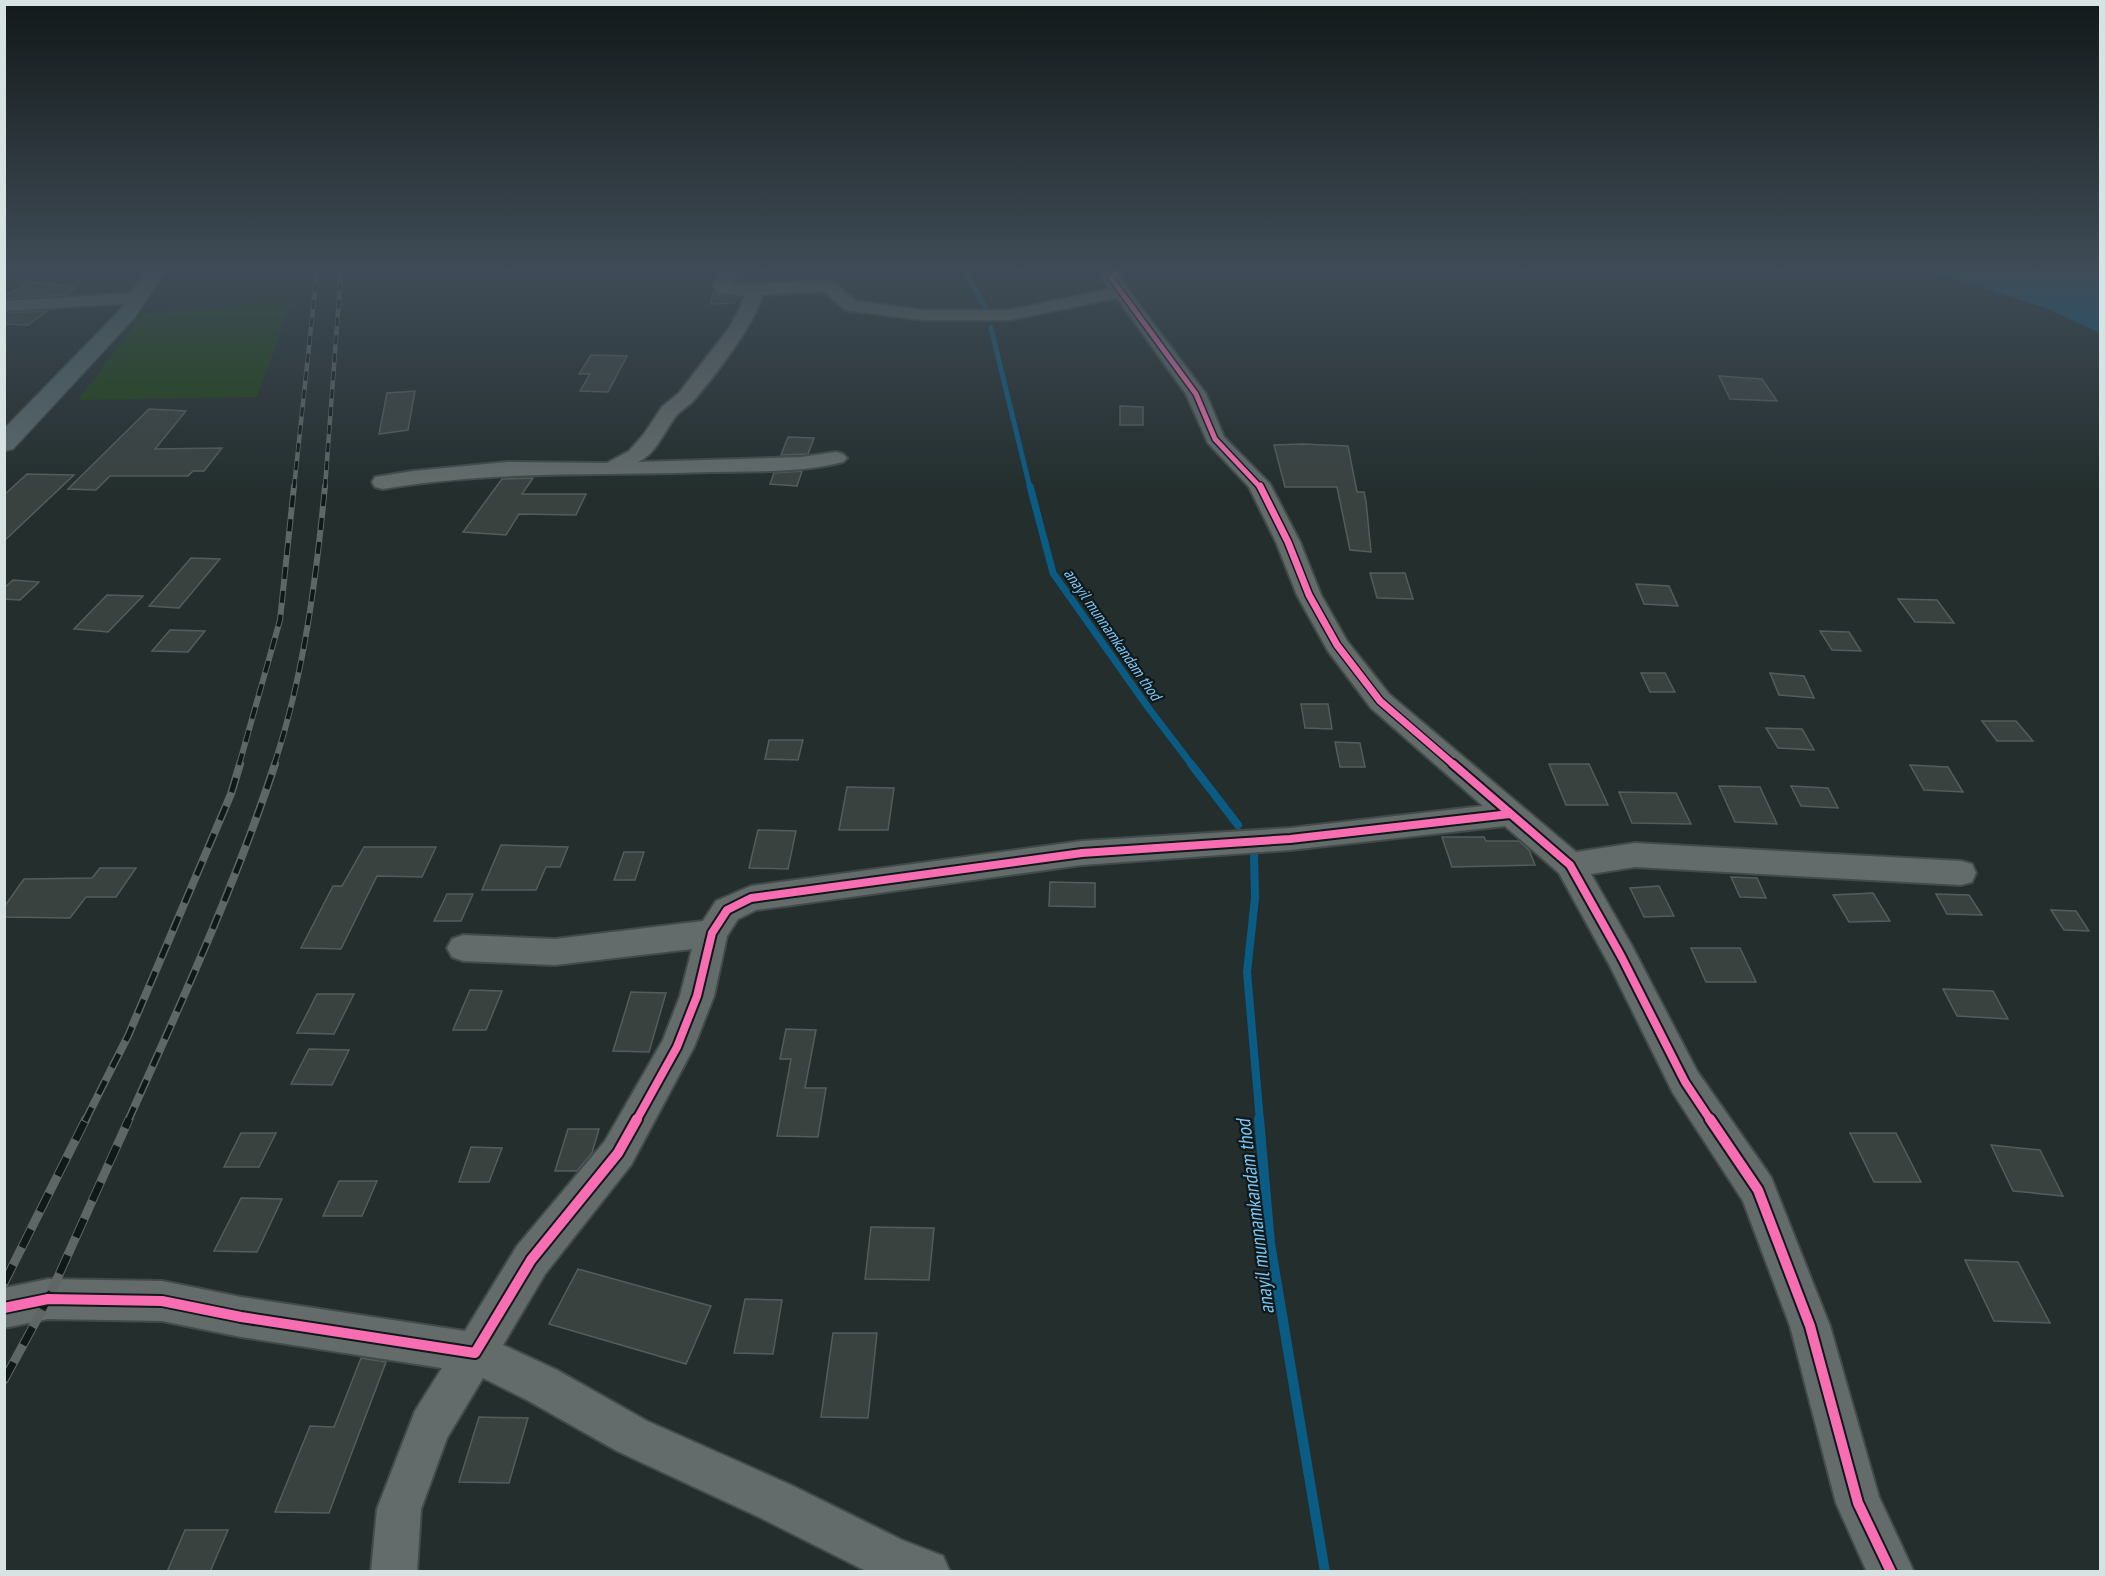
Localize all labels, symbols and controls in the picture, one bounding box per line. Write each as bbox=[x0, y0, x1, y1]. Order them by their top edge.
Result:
water label: anayil munnamkandam thod bbox=[1060, 564, 1167, 706]
water label: anayil munnamkandam thod bbox=[1230, 1116, 1280, 1316]

